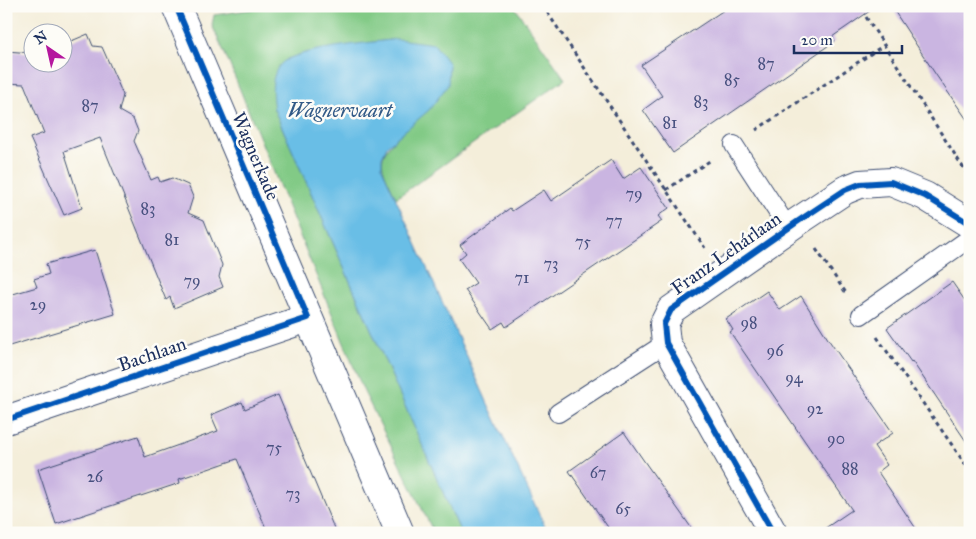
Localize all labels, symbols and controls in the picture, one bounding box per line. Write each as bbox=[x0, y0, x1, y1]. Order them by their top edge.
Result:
north arrow bbox=[22, 22, 72, 72]
scale bar bbox=[794, 22, 901, 54]
text: N bbox=[31, 27, 51, 48]
text: 20 m bbox=[801, 31, 833, 49]
house number: 87 bbox=[757, 54, 775, 73]
house number: 85 bbox=[724, 70, 741, 89]
house number: 83 bbox=[694, 92, 708, 111]
house number: 87 bbox=[81, 96, 99, 115]
water label: Wagnervaart bbox=[288, 98, 394, 122]
street label: Wagnerkade bbox=[226, 108, 285, 204]
house number: 81 bbox=[663, 113, 677, 132]
house number: 79 bbox=[625, 184, 643, 203]
house number: 83 bbox=[141, 199, 155, 218]
street label: Franz Lehárlaan bbox=[666, 207, 786, 299]
house number: 77 bbox=[605, 211, 623, 230]
house number: 81 bbox=[165, 230, 179, 249]
house number: 75 bbox=[575, 232, 592, 251]
house number: 73 bbox=[544, 254, 558, 273]
house number: 71 bbox=[515, 268, 529, 287]
house number: 79 bbox=[183, 271, 201, 290]
house number: 29 bbox=[30, 295, 46, 314]
house number: 98 bbox=[740, 313, 758, 332]
street label: Bachlaan bbox=[115, 332, 189, 376]
house number: 96 bbox=[767, 341, 784, 360]
house number: 94 bbox=[785, 368, 804, 387]
house number: 92 bbox=[807, 399, 823, 418]
house number: 90 bbox=[827, 429, 845, 448]
house number: 75 bbox=[266, 438, 283, 457]
house number: 88 bbox=[841, 459, 859, 478]
house number: 67 bbox=[590, 463, 606, 482]
house number: 26 bbox=[87, 467, 104, 486]
house number: 73 bbox=[286, 484, 300, 503]
house number: 65 bbox=[615, 499, 631, 518]

